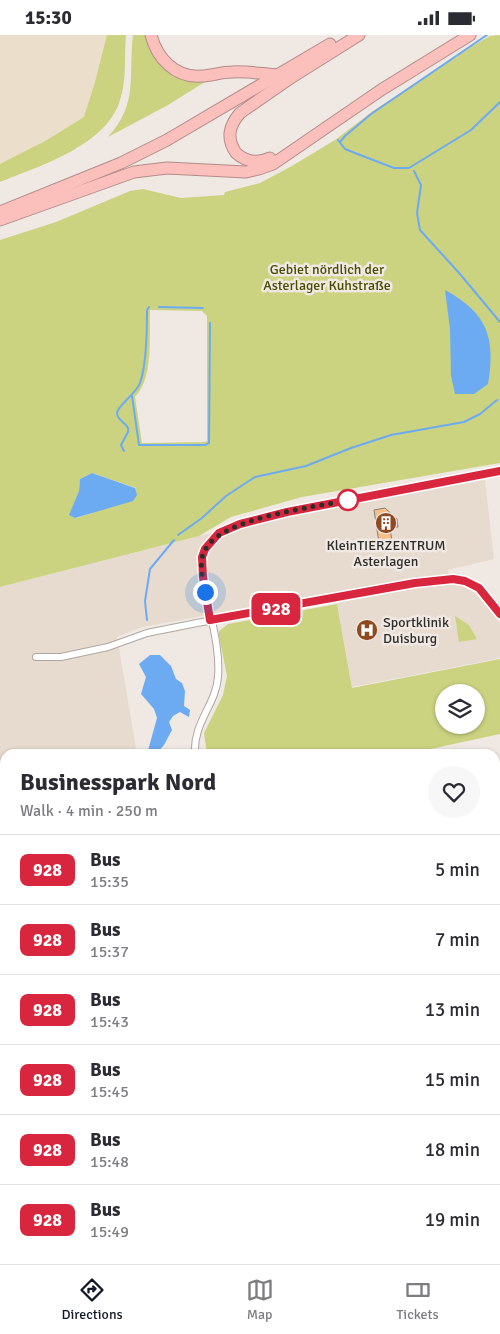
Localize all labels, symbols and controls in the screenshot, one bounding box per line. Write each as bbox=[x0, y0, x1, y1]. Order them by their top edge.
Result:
text: 15:30 bbox=[25, 6, 72, 30]
park label: Gebiet nördlich der Asterlager Kuhstraße bbox=[263, 261, 391, 294]
unlabelled marker bbox=[337, 489, 359, 511]
building icon: KleinTIERZENTRUM Asterlagen bbox=[374, 511, 398, 535]
place label: KleinTIERZENTRUM Asterlagen bbox=[326, 537, 446, 570]
your location bbox=[193, 580, 218, 605]
line badge: 928 bbox=[247, 593, 305, 625]
text: 928 bbox=[261, 598, 291, 620]
place label: Sportklinik Duisburg bbox=[383, 614, 449, 647]
hospital icon: Sportklinik Duisburg bbox=[355, 618, 379, 642]
map controls bbox=[435, 684, 485, 734]
button: layers bbox=[435, 684, 485, 734]
button: heart bbox=[428, 766, 480, 818]
text: Businesspark Nord bbox=[20, 767, 216, 797]
text: Walk · 4 min · 250 m bbox=[20, 801, 158, 821]
text: Bus bbox=[90, 848, 121, 872]
text: 5 min bbox=[435, 858, 480, 882]
text: 928 bbox=[33, 859, 62, 881]
text: 15:35 bbox=[90, 872, 129, 892]
text: Bus bbox=[90, 918, 121, 942]
text: 7 min bbox=[435, 928, 480, 952]
text: 928 bbox=[33, 929, 62, 951]
text: 15:37 bbox=[90, 942, 129, 962]
text: Bus bbox=[90, 988, 121, 1012]
text: 13 min bbox=[425, 998, 480, 1022]
text: 928 bbox=[33, 999, 62, 1021]
text: 15:43 bbox=[90, 1012, 129, 1032]
text: Bus bbox=[90, 1058, 121, 1082]
text: 15 min bbox=[425, 1068, 480, 1092]
text: 928 bbox=[33, 1069, 62, 1091]
text: 15:45 bbox=[90, 1082, 129, 1102]
text: Bus bbox=[90, 1128, 121, 1152]
text: 18 min bbox=[425, 1138, 480, 1162]
text: 928 bbox=[33, 1139, 62, 1161]
text: 15:48 bbox=[90, 1152, 129, 1172]
text: Bus bbox=[90, 1198, 121, 1222]
text: 19 min bbox=[425, 1208, 480, 1232]
text: 928 bbox=[33, 1209, 62, 1231]
text: 15:49 bbox=[90, 1222, 129, 1242]
tab: Directions bbox=[61, 1276, 123, 1323]
tab: Map bbox=[246, 1276, 274, 1323]
tab: Tickets bbox=[396, 1276, 439, 1323]

